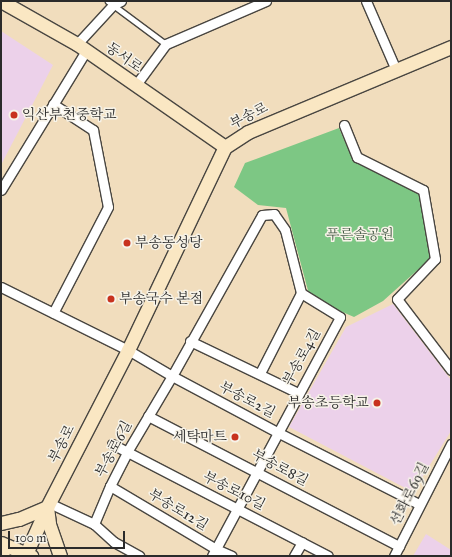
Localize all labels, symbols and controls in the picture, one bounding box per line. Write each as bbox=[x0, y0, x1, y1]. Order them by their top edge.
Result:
street label: 동서로 bbox=[103, 39, 145, 77]
street label: 부송로 bbox=[227, 99, 271, 133]
place label: 익산부천중학교 bbox=[22, 107, 117, 123]
marker: 익산부천중학교 bbox=[9, 110, 19, 120]
park label: 푸른솔공원 bbox=[326, 227, 394, 243]
place label: 부송동성당 bbox=[135, 235, 203, 251]
marker: 부송동성당 bbox=[122, 238, 132, 248]
place label: 부송국수 본점 bbox=[119, 291, 203, 307]
marker: 부송국수 본점 bbox=[106, 294, 116, 304]
street label: 부송로4길 bbox=[280, 326, 324, 388]
street label: 부송로2길 bbox=[216, 378, 278, 422]
place label: 부송초등학교 bbox=[288, 395, 369, 411]
marker: 부송초등학교 bbox=[372, 398, 382, 408]
street label: 부송로6길 bbox=[92, 418, 136, 480]
street label: 부송로 bbox=[45, 422, 79, 466]
place label: 세탁마트 bbox=[173, 429, 227, 445]
marker: 세탁마트 bbox=[230, 432, 240, 442]
street label: 부송로8길 bbox=[249, 446, 311, 490]
street label: 선화로69길 bbox=[387, 460, 433, 528]
street label: 부송로10길 bbox=[200, 468, 268, 514]
street label: 부송로12길 bbox=[145, 486, 211, 534]
scale bar bbox=[10, 523, 127, 549]
text: 100 m bbox=[15, 531, 46, 545]

